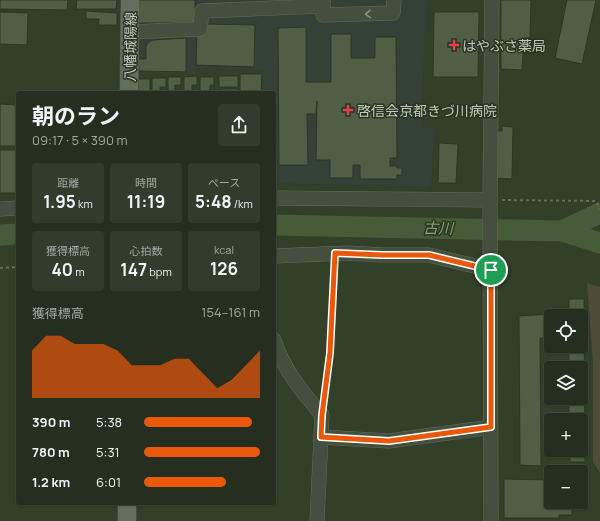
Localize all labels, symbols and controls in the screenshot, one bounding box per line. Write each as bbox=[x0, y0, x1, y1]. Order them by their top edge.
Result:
one-way arrow bbox=[365, 10, 371, 18]
street label: 八幡城陽線 bbox=[120, 12, 140, 82]
place label: はやぶさ薬局 bbox=[462, 36, 546, 55]
marker: はやぶさ薬局 bbox=[449, 40, 459, 50]
text: 朝のラン bbox=[32, 101, 120, 131]
place label: 啓信会京都きづ川病院 bbox=[357, 101, 497, 120]
button: share bbox=[218, 104, 260, 146]
marker: 啓信会京都きづ川病院 bbox=[342, 104, 354, 116]
text: 09:17 · 5 × 390 m bbox=[32, 131, 127, 149]
text: 距離 bbox=[57, 175, 79, 190]
text: 時間 bbox=[135, 175, 157, 190]
text: ペース bbox=[208, 175, 240, 190]
text: 1.95 bbox=[43, 190, 76, 213]
text: 11:19 bbox=[127, 190, 165, 213]
text: 5:48 bbox=[195, 190, 232, 213]
text: km bbox=[76, 196, 93, 211]
text: /km bbox=[232, 196, 253, 211]
water label: 古川 bbox=[423, 217, 455, 239]
text: kcal bbox=[214, 242, 234, 257]
text: 獲得標高 bbox=[46, 243, 90, 258]
text: 心拍数 bbox=[130, 243, 163, 258]
pin bbox=[474, 253, 508, 287]
text: 126 bbox=[210, 257, 238, 280]
text: 40 bbox=[51, 258, 73, 281]
text: 147 bbox=[120, 258, 147, 281]
icon: arrive bbox=[480, 259, 502, 281]
text: m bbox=[73, 264, 85, 279]
text: bpm bbox=[147, 264, 172, 279]
text: 154–161 m bbox=[201, 303, 260, 321]
text: 獲得標高 bbox=[32, 304, 84, 322]
map controls bbox=[544, 309, 588, 509]
button: locate bbox=[544, 309, 588, 353]
button: layers bbox=[544, 361, 588, 405]
text: 390 m bbox=[32, 413, 70, 431]
text: 5:38 bbox=[96, 413, 122, 431]
button: + bbox=[544, 413, 588, 457]
text: 780 m bbox=[32, 443, 70, 461]
text: 5:31 bbox=[96, 443, 120, 461]
button: − bbox=[544, 465, 588, 509]
text: 1.2 km bbox=[32, 473, 70, 491]
text: 6:01 bbox=[96, 473, 121, 491]

